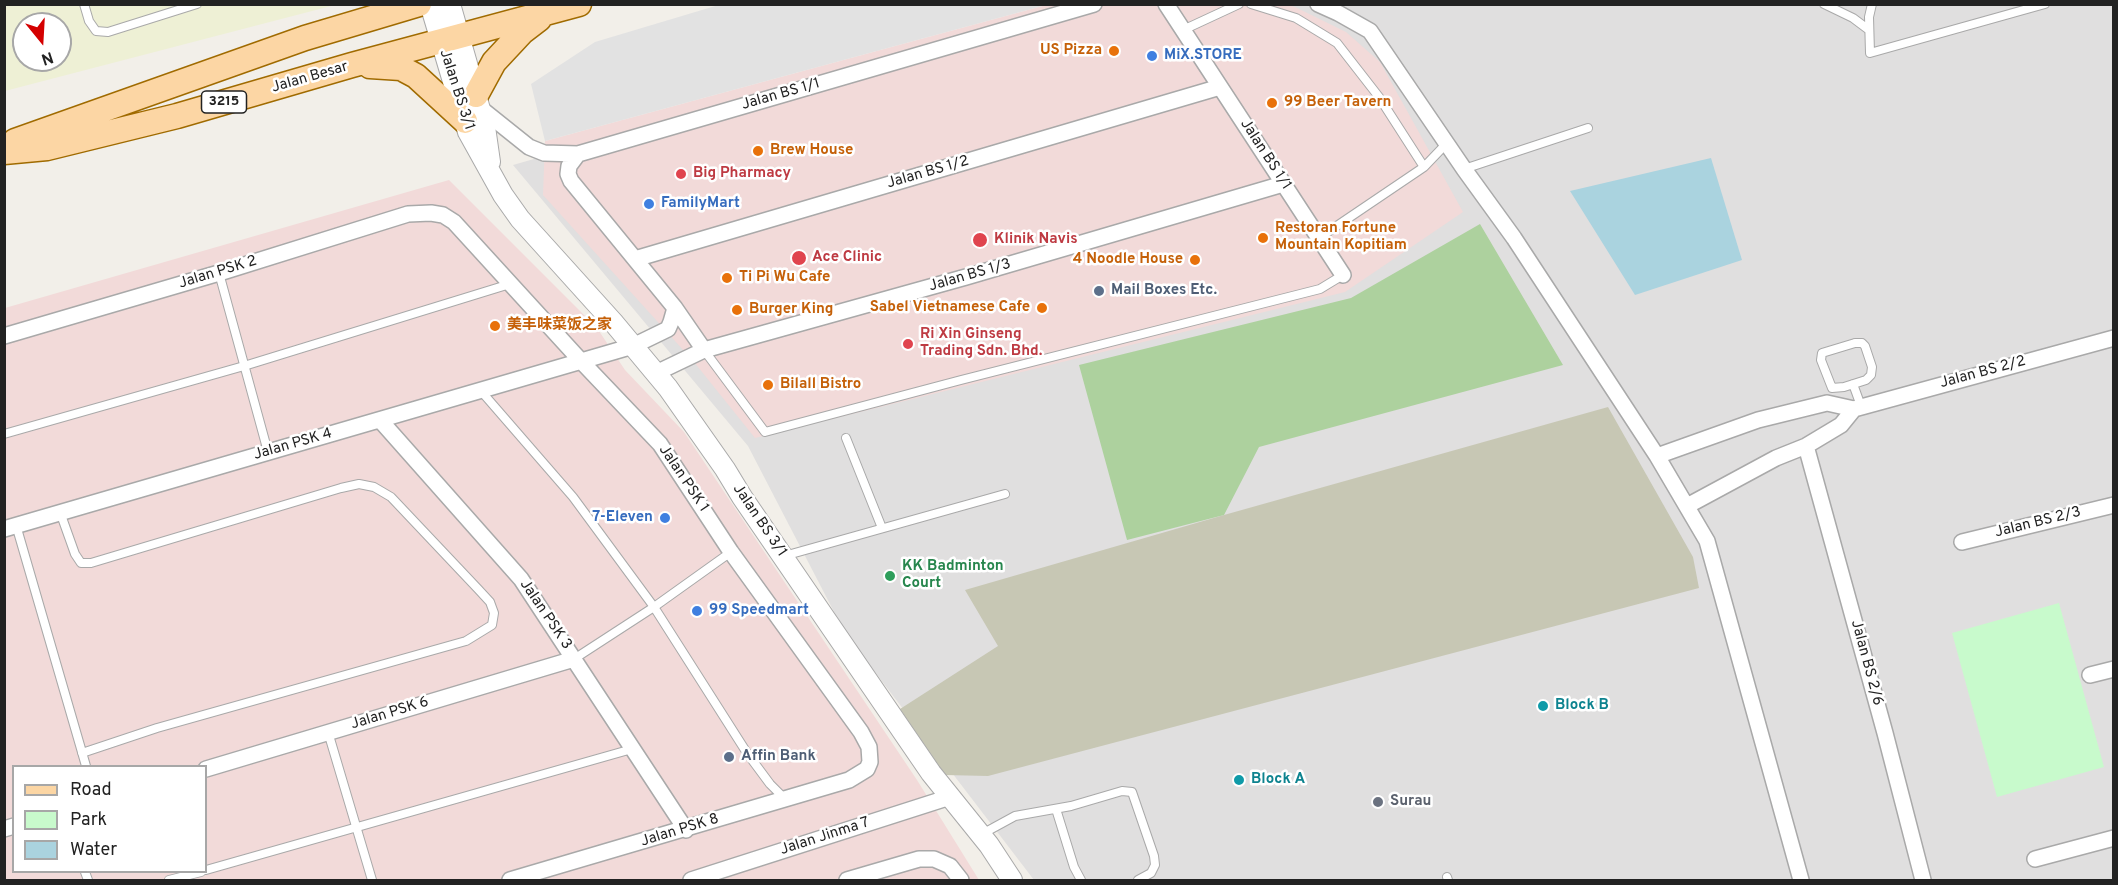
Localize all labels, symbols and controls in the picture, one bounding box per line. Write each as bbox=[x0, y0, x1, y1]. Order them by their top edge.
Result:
north arrow bbox=[12, 12, 72, 72]
place label: US Pizza bbox=[1040, 42, 1102, 60]
marker: US Pizza bbox=[1107, 44, 1121, 58]
text: N bbox=[38, 46, 56, 69]
street label: Jalan BS 3/1 bbox=[434, 47, 478, 133]
place label: MiX.STORE bbox=[1164, 47, 1242, 65]
marker: MiX.STORE bbox=[1145, 49, 1159, 63]
street label: Jalan Besar bbox=[270, 58, 350, 98]
street label: Jalan BS 1/1 bbox=[740, 75, 822, 115]
road number: 3215 bbox=[202, 91, 246, 113]
place label: 99 Beer Tavern bbox=[1284, 94, 1391, 112]
marker: 99 Beer Tavern bbox=[1265, 96, 1279, 110]
street label: Jalan BS 1/1 bbox=[1235, 116, 1295, 194]
place label: Brew House bbox=[770, 142, 853, 160]
marker: Brew House bbox=[751, 144, 765, 158]
street label: Jalan BS 1/2 bbox=[885, 153, 971, 193]
place label: Big Pharmacy bbox=[693, 165, 791, 183]
marker: Big Pharmacy bbox=[674, 167, 688, 181]
place label: FamilyMart bbox=[661, 195, 740, 213]
marker: FamilyMart bbox=[642, 197, 656, 211]
place label: Restoran Fortune Mountain Kopitiam bbox=[1275, 220, 1407, 255]
marker: Klinik Navis bbox=[971, 231, 989, 249]
place label: Klinik Navis bbox=[994, 231, 1078, 249]
marker: Restoran Fortune Mountain Kopitiam bbox=[1256, 231, 1270, 245]
marker: Ace Clinic bbox=[790, 249, 808, 267]
place label: Ace Clinic bbox=[812, 249, 882, 267]
place label: 4 Noodle House bbox=[1073, 251, 1183, 269]
street label: Jalan PSK 2 bbox=[177, 253, 259, 293]
marker: 4 Noodle House bbox=[1188, 253, 1202, 267]
street label: Jalan BS 1/3 bbox=[927, 256, 1013, 296]
place label: Ti Pi Wu Cafe bbox=[739, 269, 830, 287]
marker: Ti Pi Wu Cafe bbox=[720, 271, 734, 285]
place label: Mail Boxes Etc. bbox=[1111, 282, 1217, 300]
marker: Mail Boxes Etc. bbox=[1092, 284, 1106, 298]
place label: Sabel Vietnamese Cafe bbox=[870, 299, 1030, 317]
place label: Burger King bbox=[749, 301, 834, 319]
marker: Sabel Vietnamese Cafe bbox=[1035, 301, 1049, 315]
marker: Burger King bbox=[730, 303, 744, 317]
place label: 美丰味菜饭之家 bbox=[507, 317, 612, 335]
marker: 美丰味菜饭之家 bbox=[488, 319, 502, 333]
place label: Ri Xin Ginseng Trading Sdn. Bhd. bbox=[920, 326, 1042, 361]
marker: Ri Xin Ginseng Trading Sdn. Bhd. bbox=[901, 337, 915, 351]
street label: Jalan BS 2/2 bbox=[1938, 353, 2028, 393]
place label: Bilall Bistro bbox=[780, 376, 861, 394]
marker: Bilall Bistro bbox=[761, 378, 775, 392]
street label: Jalan PSK 4 bbox=[252, 425, 334, 465]
street label: Jalan PSK 1 bbox=[654, 442, 712, 516]
street label: Jalan BS 3/1 bbox=[728, 481, 790, 561]
street label: Jalan BS 2/3 bbox=[1993, 504, 2083, 542]
place label: 7-Eleven bbox=[592, 509, 653, 527]
marker: 7-Eleven bbox=[658, 511, 672, 525]
place label: KK Badminton Court bbox=[902, 558, 1004, 593]
marker: KK Badminton Court bbox=[883, 569, 897, 583]
street label: Jalan PSK 3 bbox=[515, 577, 575, 653]
place label: 99 Speedmart bbox=[709, 602, 809, 620]
marker: 99 Speedmart bbox=[690, 604, 704, 618]
street label: Jalan BS 2/6 bbox=[1846, 618, 1886, 708]
street label: Jalan PSK 6 bbox=[349, 694, 431, 734]
place label: Block B bbox=[1555, 697, 1609, 715]
marker: Block B bbox=[1536, 699, 1550, 713]
place label: Affin Bank bbox=[741, 748, 816, 766]
marker: Affin Bank bbox=[722, 750, 736, 764]
legend bbox=[12, 765, 207, 873]
place label: Block A bbox=[1251, 771, 1305, 789]
marker: Block A bbox=[1232, 773, 1246, 787]
text: Road bbox=[70, 779, 112, 802]
place label: Surau bbox=[1390, 793, 1431, 811]
marker: Surau bbox=[1371, 795, 1385, 809]
text: Park bbox=[70, 809, 107, 832]
street label: Jalan PSK 8 bbox=[639, 811, 721, 851]
street label: Jalan Jinma 7 bbox=[778, 814, 872, 860]
text: Water bbox=[70, 839, 117, 862]

